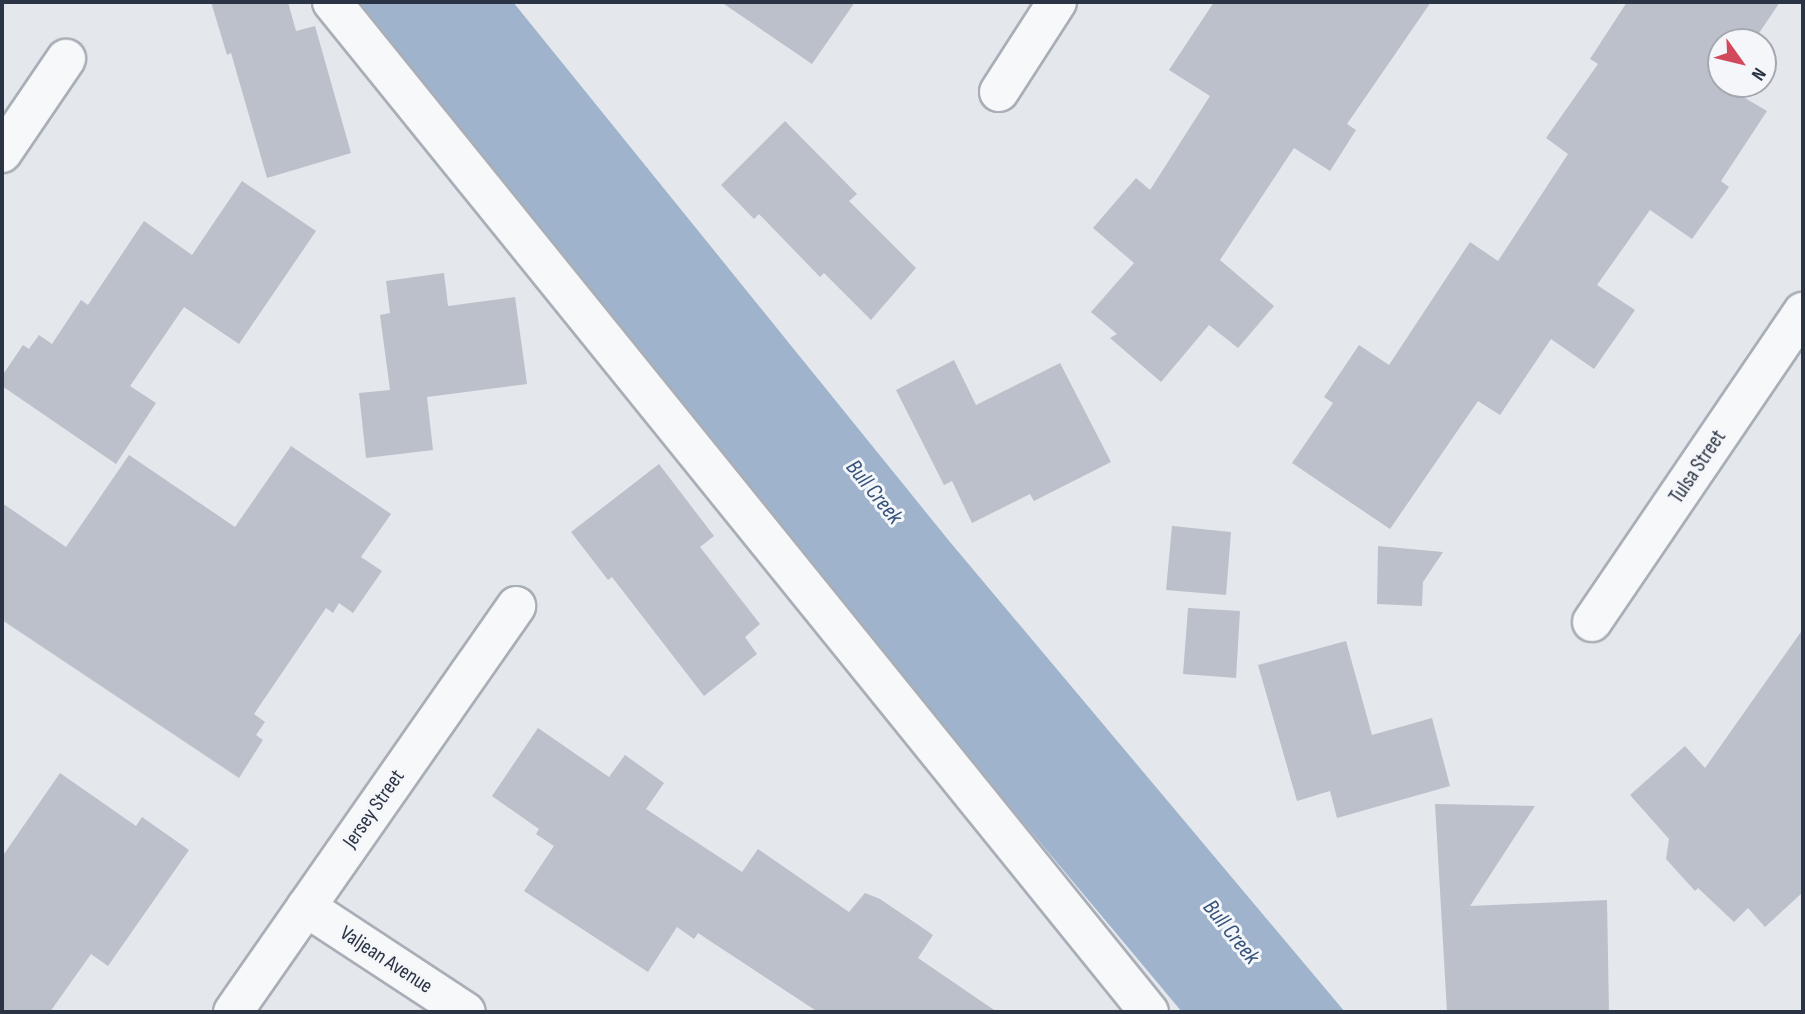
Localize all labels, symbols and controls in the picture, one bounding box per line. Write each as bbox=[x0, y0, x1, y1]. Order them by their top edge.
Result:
north arrow bbox=[1707, 28, 1777, 98]
text: N bbox=[1746, 63, 1771, 85]
street label: Tulsa Street bbox=[1664, 426, 1732, 508]
water label: Bull Creek bbox=[840, 454, 908, 530]
street label: Jersey Street bbox=[338, 765, 410, 853]
water label: Bull Creek bbox=[1197, 894, 1265, 970]
street label: Valjean Avenue bbox=[335, 921, 437, 999]

